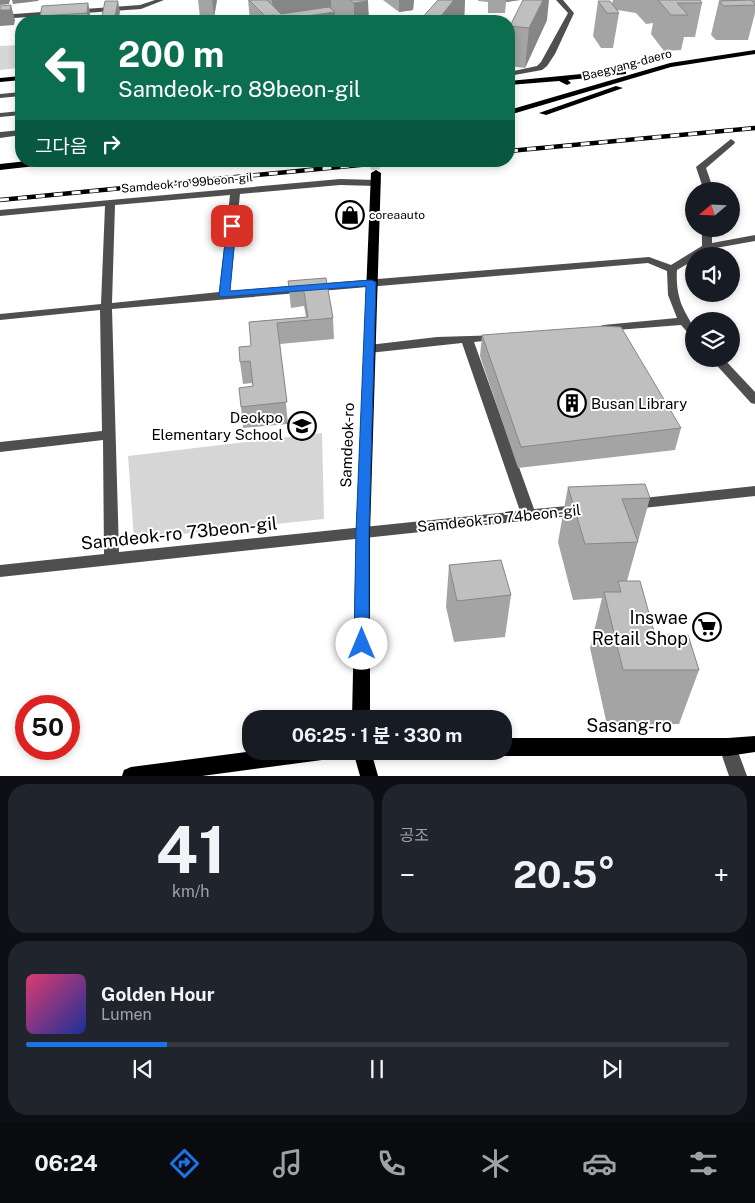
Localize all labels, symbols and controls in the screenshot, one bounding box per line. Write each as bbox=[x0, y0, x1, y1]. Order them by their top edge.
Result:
text: 200 m bbox=[118, 34, 224, 75]
icon: left bbox=[35, 35, 100, 100]
street label: Baegyang-daero bbox=[581, 46, 674, 84]
text: Samdeok-ro 89beon-gil bbox=[118, 76, 361, 102]
icon: right bbox=[97, 130, 125, 158]
text: 그다음 bbox=[35, 135, 87, 157]
street label: Samdeok-ro 99beon-gil bbox=[121, 170, 254, 196]
north arrow bbox=[685, 182, 740, 238]
map controls bbox=[685, 182, 740, 367]
shop icon: coreaauto bbox=[335, 200, 365, 230]
pin bbox=[211, 205, 253, 247]
place label: coreaauto bbox=[369, 208, 425, 222]
icon: arrive bbox=[218, 212, 246, 240]
button: sound bbox=[685, 247, 740, 302]
button: layers bbox=[685, 312, 740, 367]
building icon: Busan Library bbox=[557, 388, 587, 418]
place label: Busan Library bbox=[591, 395, 687, 412]
street label: Samdeok-ro bbox=[337, 402, 357, 488]
place label: Deokpo Elementary School bbox=[151, 409, 283, 443]
school or university icon: Deokpo Elementary School bbox=[287, 411, 317, 441]
street label: Samdeok-ro 74beon-gil bbox=[416, 501, 582, 535]
street label: Samdeok-ro 73beon-gil bbox=[80, 512, 278, 554]
place label: Inswae Retail Shop bbox=[592, 607, 688, 649]
supermarket icon: Inswae Retail Shop bbox=[692, 612, 722, 642]
position arrow bbox=[335, 617, 387, 669]
speed limit sign: 50 bbox=[15, 695, 80, 760]
street label: Sasang-ro bbox=[586, 715, 672, 736]
text: 06:25 · 1 분 · 330 m bbox=[292, 724, 462, 746]
text: 41 bbox=[156, 811, 226, 888]
text: 공조 bbox=[400, 826, 429, 845]
text: 20.5° bbox=[513, 852, 616, 897]
text: − bbox=[400, 858, 415, 891]
text: + bbox=[713, 858, 729, 891]
text: km/h bbox=[172, 882, 210, 901]
text: Golden Hour bbox=[101, 983, 215, 1005]
text: Lumen bbox=[101, 1005, 152, 1024]
icon: previous bbox=[129, 1055, 157, 1083]
icon: pause bbox=[363, 1055, 391, 1083]
icon: next bbox=[598, 1055, 626, 1083]
icon: directions bbox=[167, 1146, 202, 1181]
icon: music bbox=[270, 1146, 305, 1181]
icon: phone bbox=[374, 1146, 409, 1181]
icon: climate bbox=[478, 1146, 513, 1181]
icon: car bbox=[582, 1146, 617, 1181]
icon: filters bbox=[686, 1146, 721, 1181]
text: 06:24 bbox=[34, 1150, 98, 1176]

